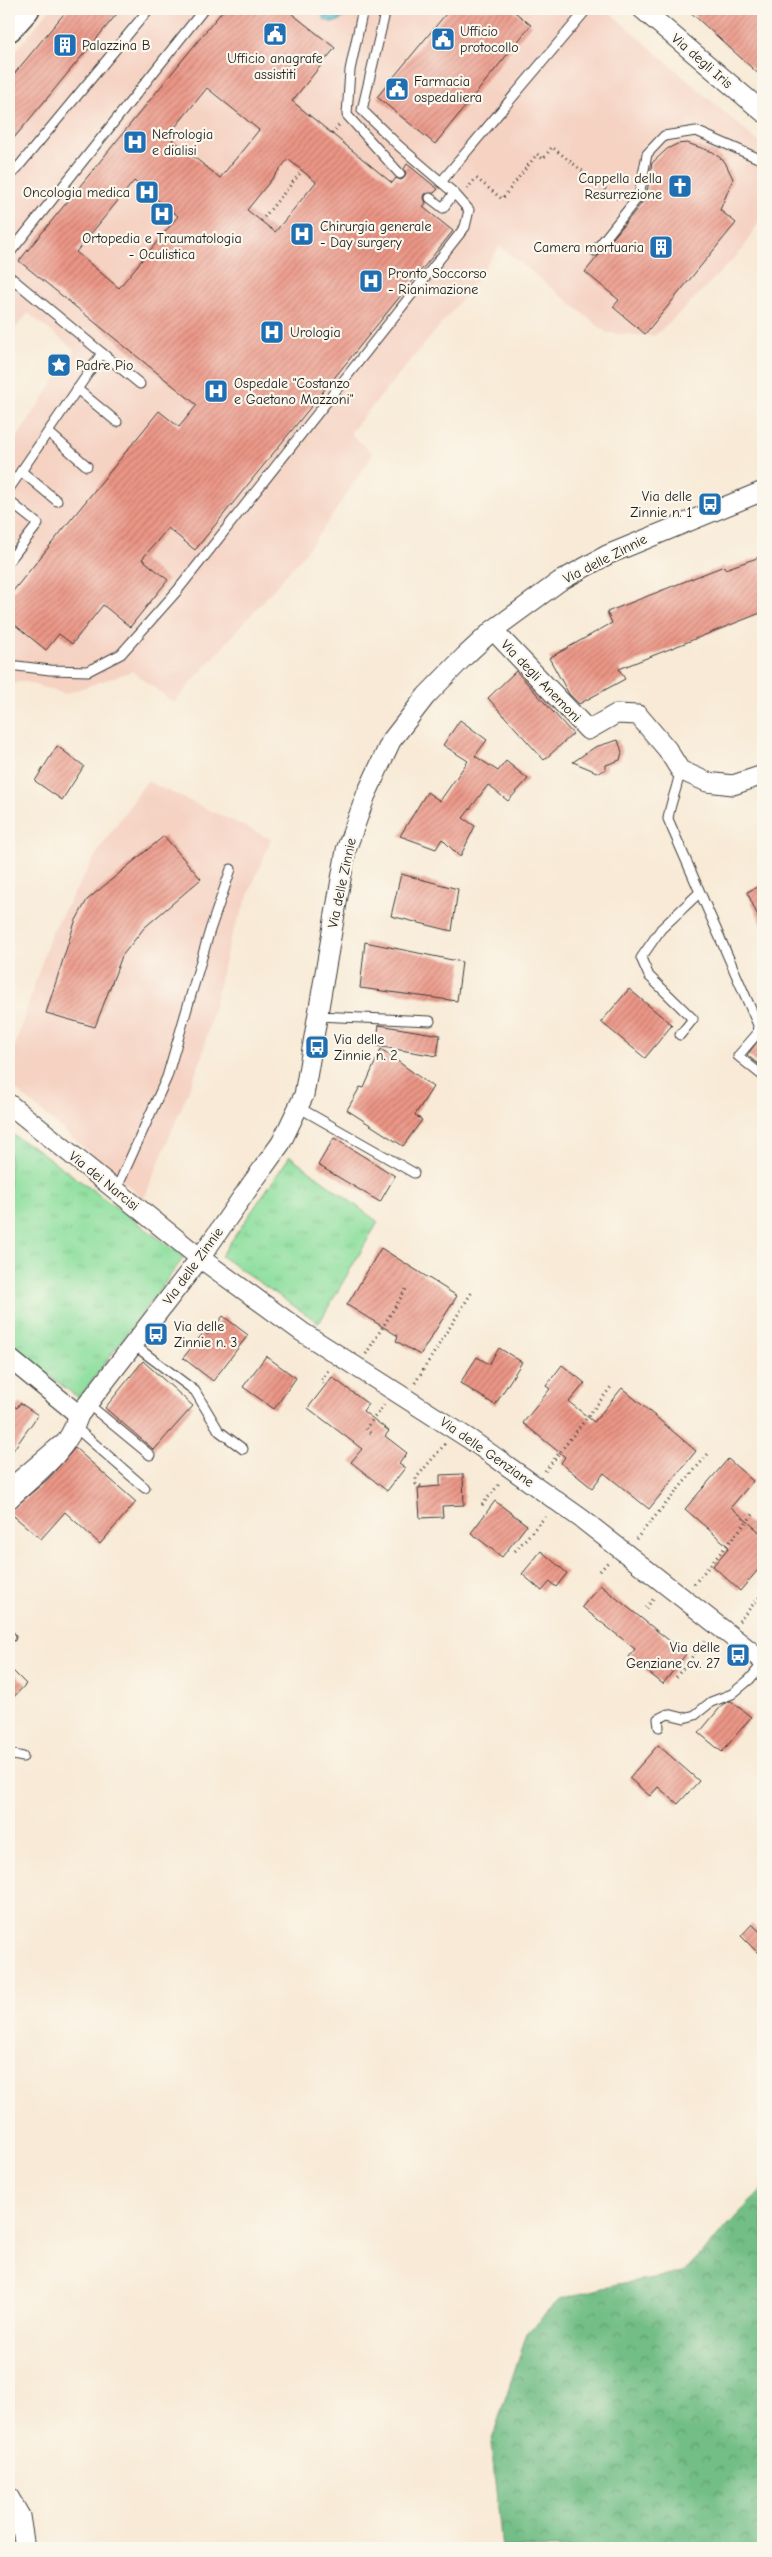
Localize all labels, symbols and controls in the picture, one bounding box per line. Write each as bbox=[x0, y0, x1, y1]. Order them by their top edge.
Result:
public building icon: Ufficio anagrafe assistiti bbox=[262, 21, 288, 47]
place label: Ufficio protocollo bbox=[460, 23, 519, 56]
public building icon: Ufficio protocollo bbox=[430, 26, 456, 52]
street label: Via degli Iris bbox=[668, 30, 736, 92]
building icon: Palazzina B bbox=[52, 32, 78, 58]
place label: Palazzina B bbox=[82, 37, 151, 54]
place label: Ufficio anagrafe assistiti bbox=[227, 50, 323, 83]
place label: Farmacia ospedaliera bbox=[414, 73, 482, 106]
public building icon: Farmacia ospedaliera bbox=[384, 76, 410, 102]
place label: Nefrologia e dialisi bbox=[152, 126, 213, 159]
hospital icon: Nefrologia e dialisi bbox=[122, 129, 148, 155]
place label: Cappella della Resurrezione bbox=[578, 170, 662, 203]
church icon: Cappella della Resurrezione bbox=[667, 173, 693, 199]
hospital icon: Oncologia medica bbox=[134, 179, 160, 205]
place label: Oncologia medica bbox=[23, 184, 130, 201]
hospital icon: Ortopedia e Traumatologia - Oculistica bbox=[149, 201, 175, 227]
place label: Chirurgia generale - Day surgery bbox=[320, 218, 431, 251]
hospital icon: Chirurgia generale - Day surgery bbox=[289, 221, 315, 247]
place label: Ortopedia e Traumatologia - Oculistica bbox=[82, 230, 242, 263]
building icon: Camera mortuaria bbox=[648, 234, 674, 260]
place label: Camera mortuaria bbox=[534, 239, 644, 256]
place label: Pronto Soccorso - Rianimazione bbox=[388, 265, 487, 298]
hospital icon: Pronto Soccorso - Rianimazione bbox=[358, 268, 384, 294]
hospital icon: Urologia bbox=[259, 319, 285, 345]
place label: Urologia bbox=[290, 324, 341, 341]
place icon: Padre Pio bbox=[46, 352, 72, 378]
place label: Padre Pio bbox=[76, 357, 133, 374]
place label: Ospedale "Costanzo e Gaetano Mazzoni" bbox=[234, 375, 354, 408]
hospital icon: Ospedale "Costanzo e Gaetano Mazzoni" bbox=[203, 378, 229, 404]
place label: Via delle Zinnie n. 1 bbox=[630, 488, 692, 521]
bus stop icon: Via delle Zinnie n. 1 bbox=[697, 491, 723, 517]
street label: Via delle Zinnie bbox=[560, 531, 650, 587]
street label: Via degli Anemoni bbox=[497, 636, 585, 726]
street label: Via delle Zinnie bbox=[324, 836, 360, 930]
place label: Via delle Zinnie n. 2 bbox=[334, 1031, 398, 1064]
bus stop icon: Via delle Zinnie n. 2 bbox=[304, 1034, 330, 1060]
street label: Via dei Narcisi bbox=[65, 1148, 143, 1214]
street label: Via delle Zinnie bbox=[159, 1224, 227, 1308]
place label: Via delle Zinnie n. 3 bbox=[174, 1318, 237, 1351]
bus stop icon: Via delle Zinnie n. 3 bbox=[143, 1321, 169, 1347]
street label: Via delle Genziane bbox=[437, 1413, 537, 1491]
place label: Via delle Genziane cv. 27 bbox=[626, 1639, 720, 1672]
bus stop icon: Via delle Genziane cv. 27 bbox=[725, 1642, 751, 1668]

